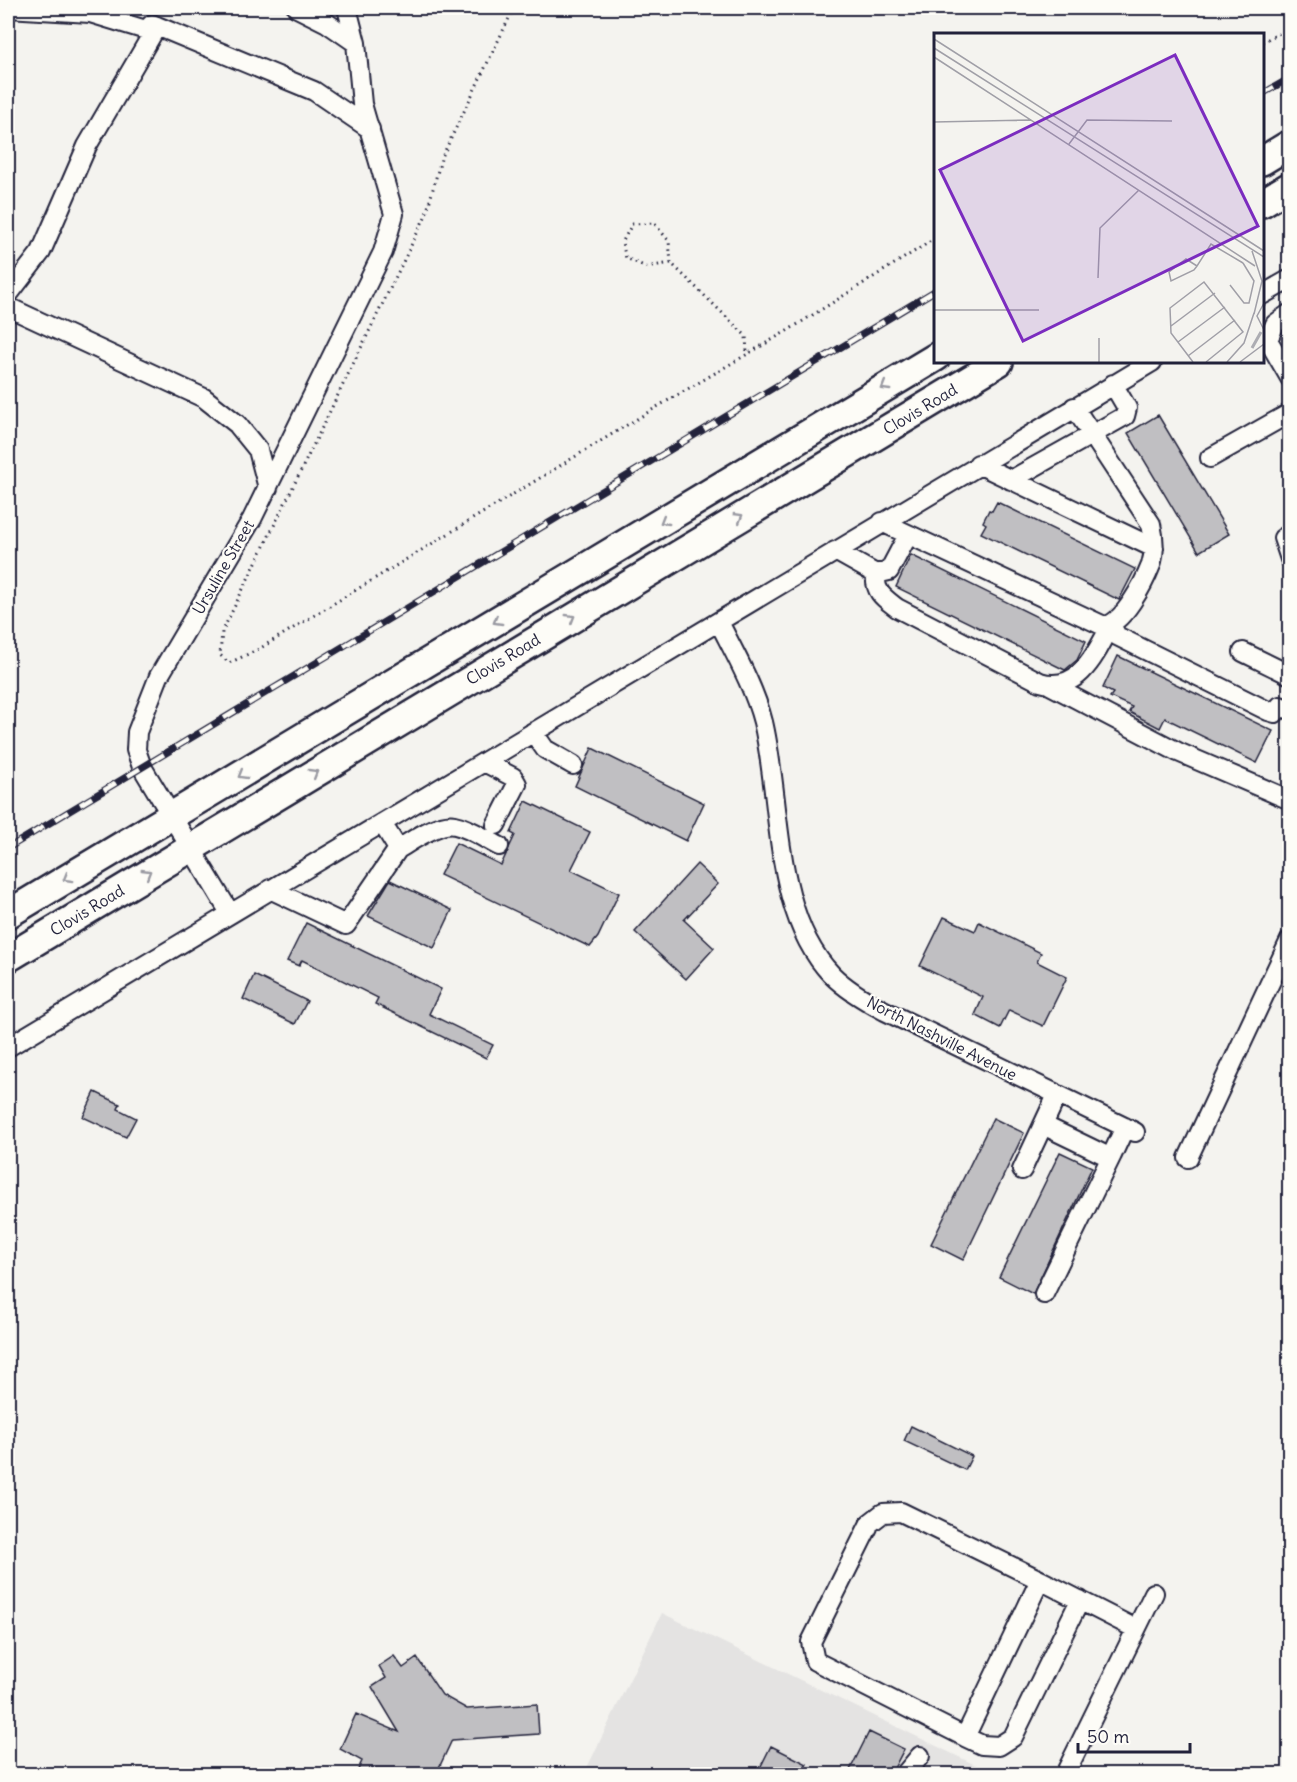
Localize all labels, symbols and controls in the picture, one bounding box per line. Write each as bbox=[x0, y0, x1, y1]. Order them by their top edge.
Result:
inset map bbox=[934, 33, 1264, 363]
street label: Clovis Road bbox=[879, 379, 961, 439]
one-way arrow bbox=[881, 380, 891, 392]
one-way arrow bbox=[660, 513, 670, 525]
one-way arrow bbox=[733, 513, 743, 525]
street label: Ursuline Street bbox=[188, 516, 258, 618]
one-way arrow bbox=[493, 613, 503, 625]
one-way arrow bbox=[565, 613, 575, 625]
street label: Clovis Road bbox=[462, 629, 544, 689]
one-way arrow bbox=[238, 768, 248, 779]
one-way arrow bbox=[308, 768, 318, 780]
one-way arrow bbox=[141, 869, 151, 880]
one-way arrow bbox=[63, 871, 73, 882]
street label: Clovis Road bbox=[46, 880, 128, 940]
street label: North Nashville Avenue bbox=[864, 991, 1020, 1085]
scale bar bbox=[1078, 1716, 1190, 1754]
text: 50 m bbox=[1087, 1725, 1129, 1748]

